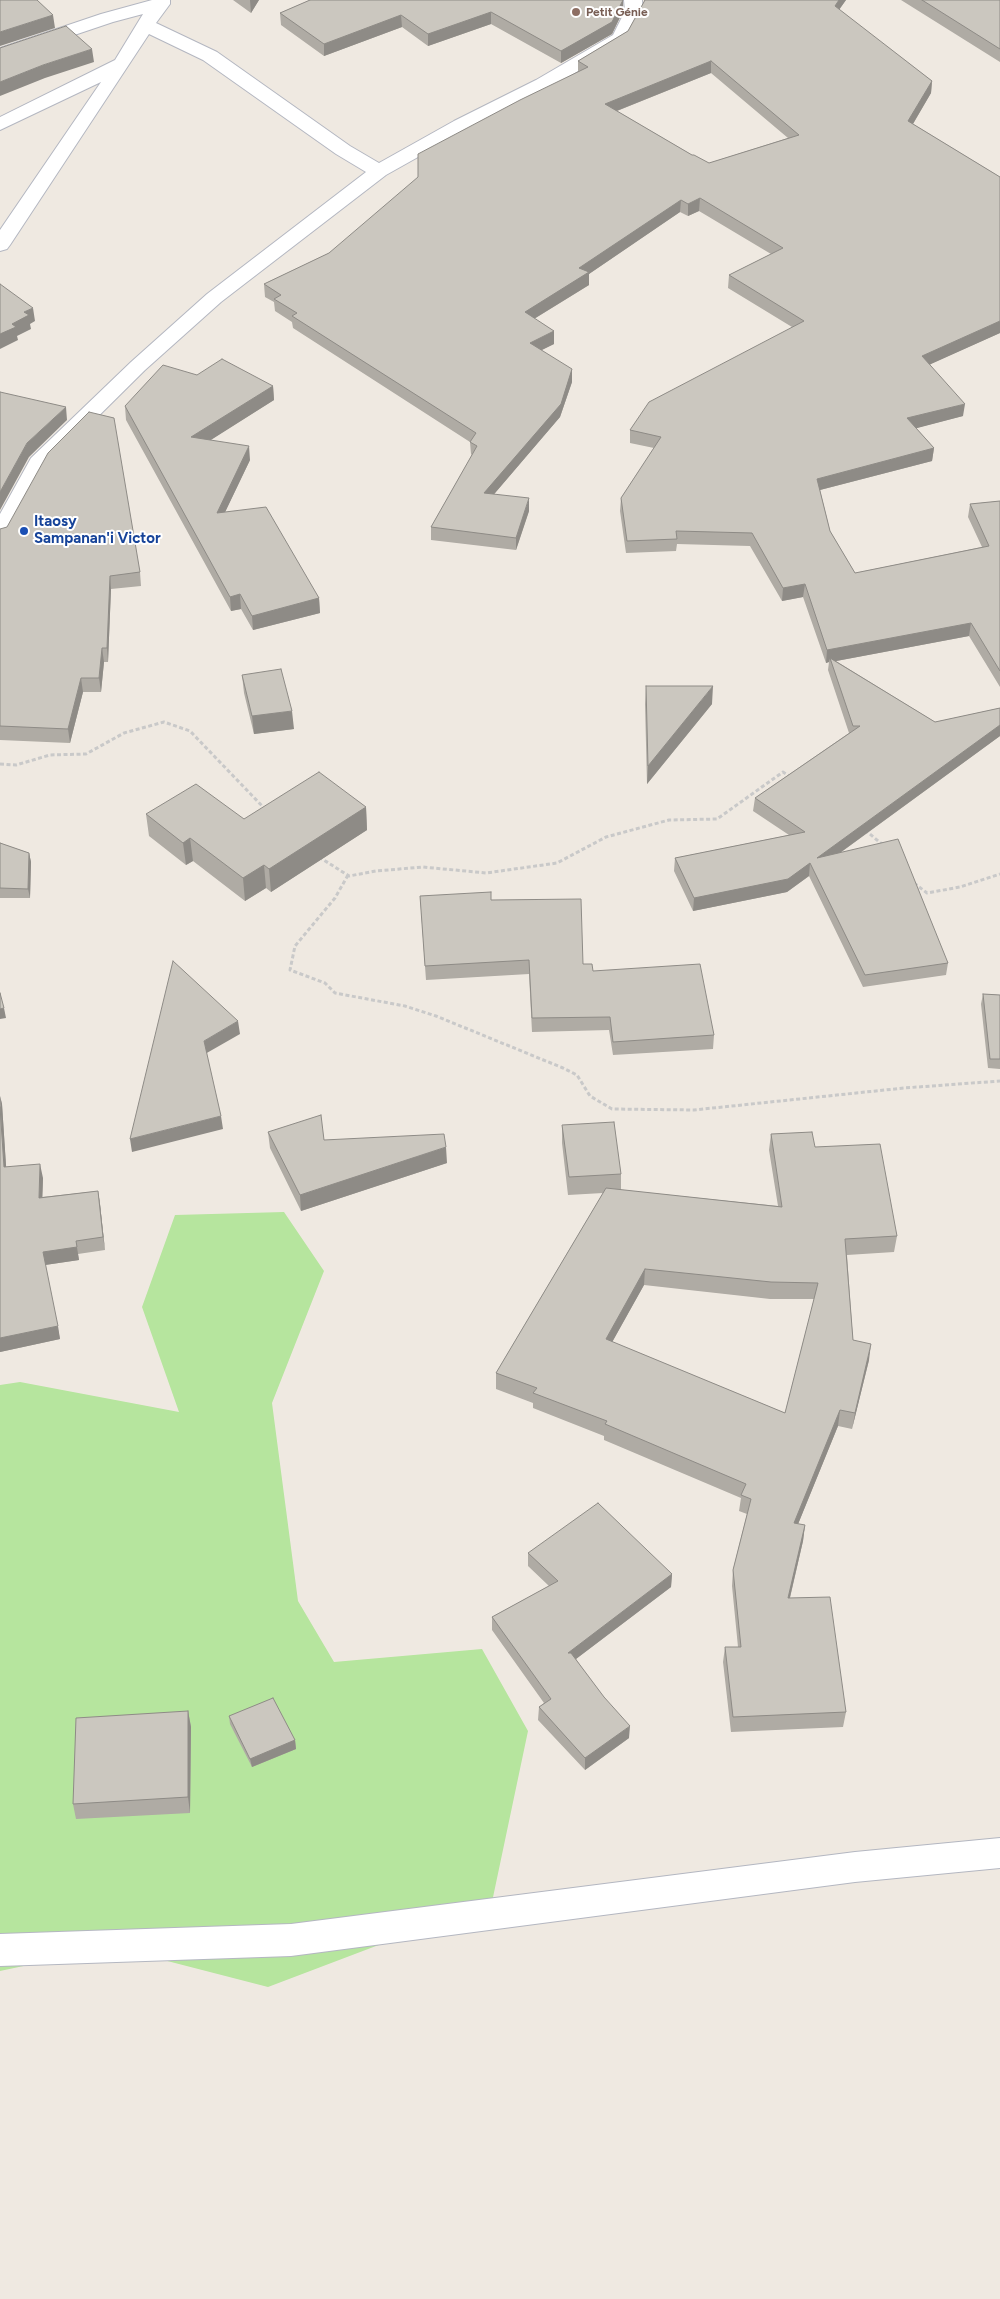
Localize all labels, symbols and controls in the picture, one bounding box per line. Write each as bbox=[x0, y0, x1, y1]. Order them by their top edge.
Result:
place label: Petit Génie bbox=[586, 5, 648, 19]
marker: Petit Génie bbox=[570, 6, 582, 18]
place label: Itaosy Sampanan'i Victor bbox=[34, 513, 161, 548]
marker: Itaosy Sampanan'i Victor bbox=[18, 525, 30, 537]

